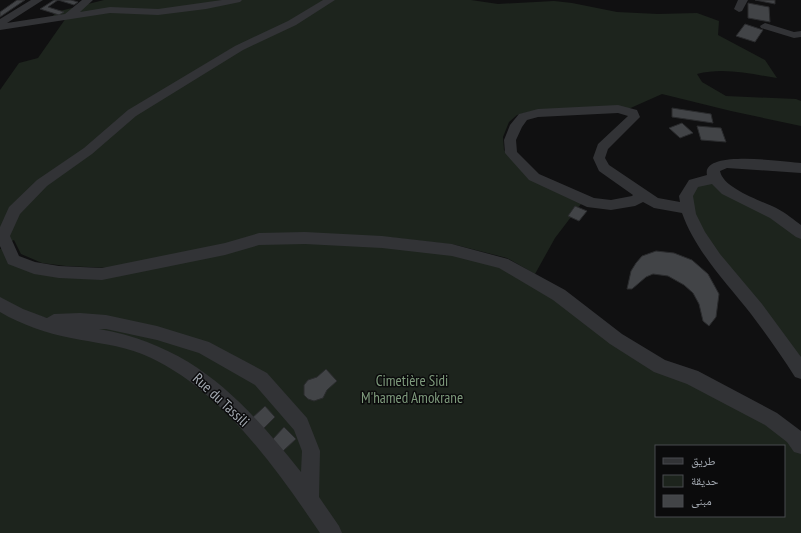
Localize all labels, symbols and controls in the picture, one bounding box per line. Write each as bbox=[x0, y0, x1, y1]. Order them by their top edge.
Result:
street label: Rue du Tassili bbox=[189, 369, 254, 431]
park label: Cimetière Sidi M'hamed Amokrane bbox=[361, 371, 463, 407]
legend bbox=[655, 445, 785, 517]
text: طريق bbox=[691, 453, 716, 468]
text: حديقة bbox=[691, 473, 719, 488]
text: مبنى bbox=[691, 493, 712, 508]

